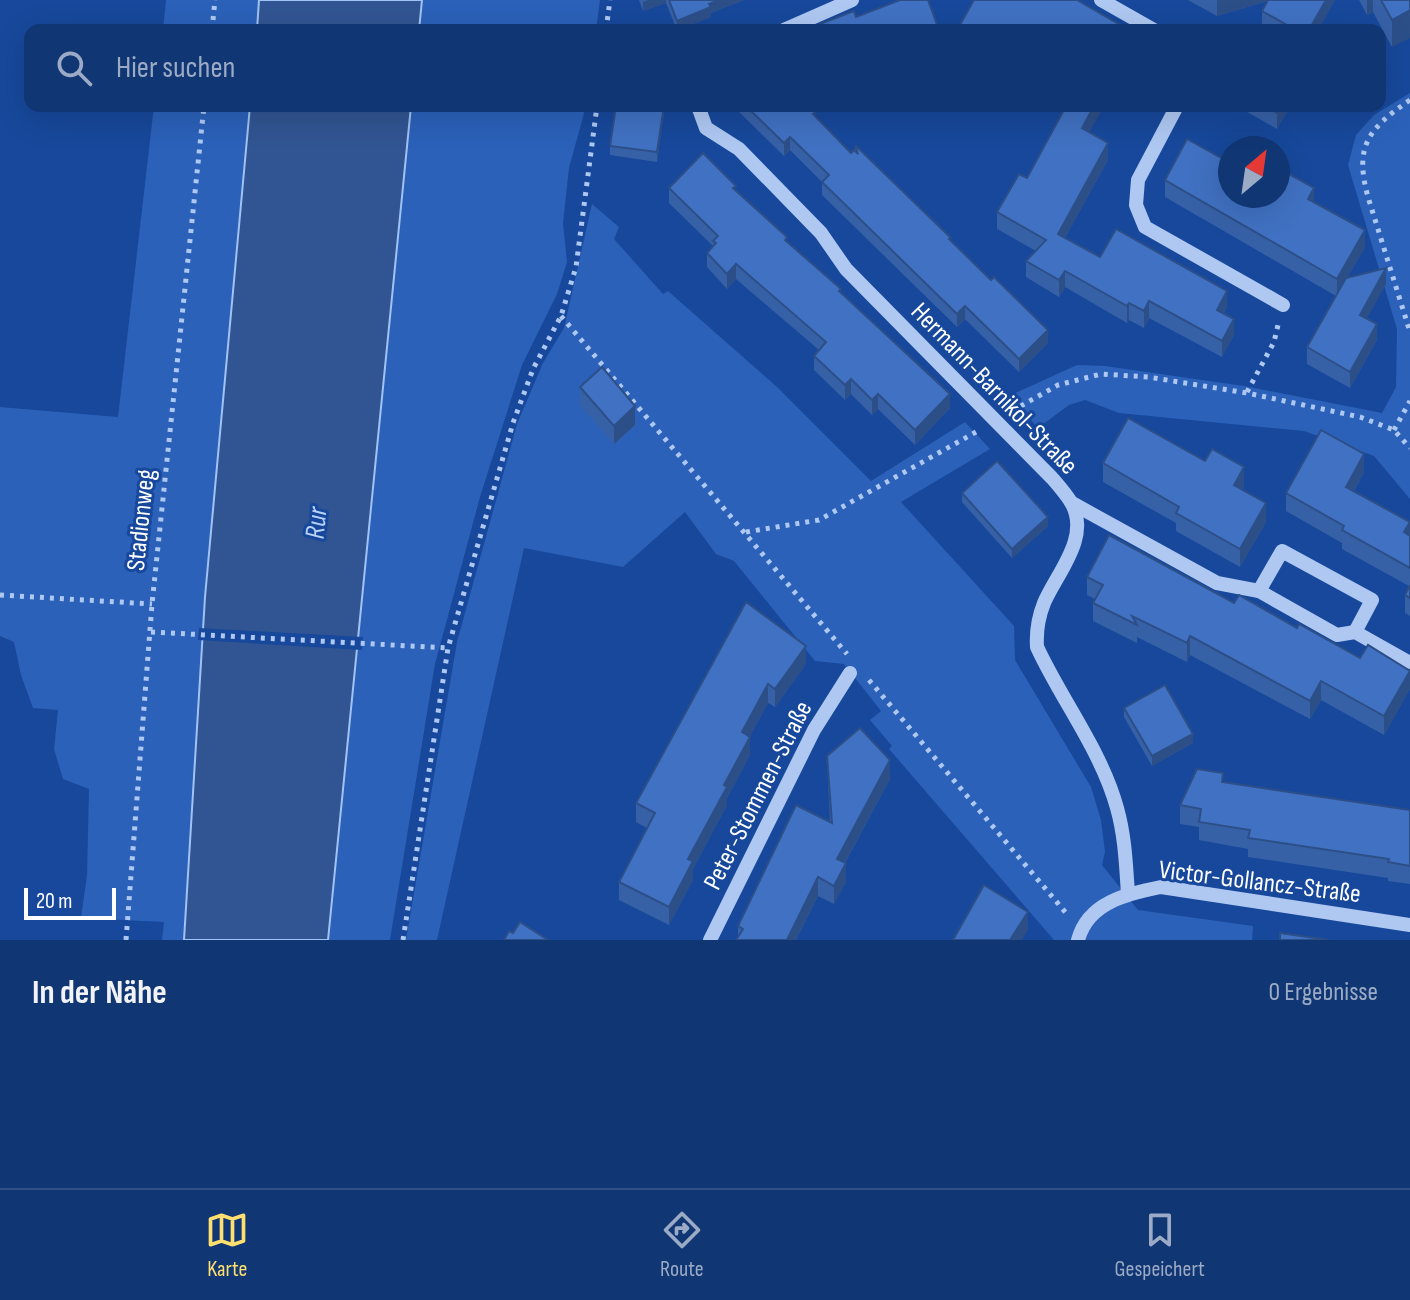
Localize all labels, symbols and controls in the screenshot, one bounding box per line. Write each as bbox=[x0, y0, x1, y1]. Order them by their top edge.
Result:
search box bbox=[24, 24, 1386, 112]
icon: search bbox=[52, 46, 96, 90]
text: Hier suchen bbox=[116, 50, 235, 86]
north arrow bbox=[1218, 136, 1290, 208]
street label: Hermann-Barnikol-Straße bbox=[904, 297, 1084, 481]
street label: Stadionweg bbox=[121, 468, 162, 572]
water label: Rur bbox=[299, 505, 334, 541]
street label: Peter-Stommen-Straße bbox=[697, 696, 819, 895]
street label: Victor-Gollancz-Straße bbox=[1157, 855, 1363, 910]
scale bar bbox=[24, 884, 116, 920]
text: 20 m bbox=[36, 888, 73, 915]
text: In der Nähe bbox=[32, 972, 167, 1013]
text: 0 Ergebnisse bbox=[1268, 977, 1378, 1008]
tab: Karte bbox=[205, 1208, 249, 1283]
tab: Route bbox=[660, 1208, 704, 1283]
tab: Gespeichert bbox=[1115, 1208, 1205, 1283]

